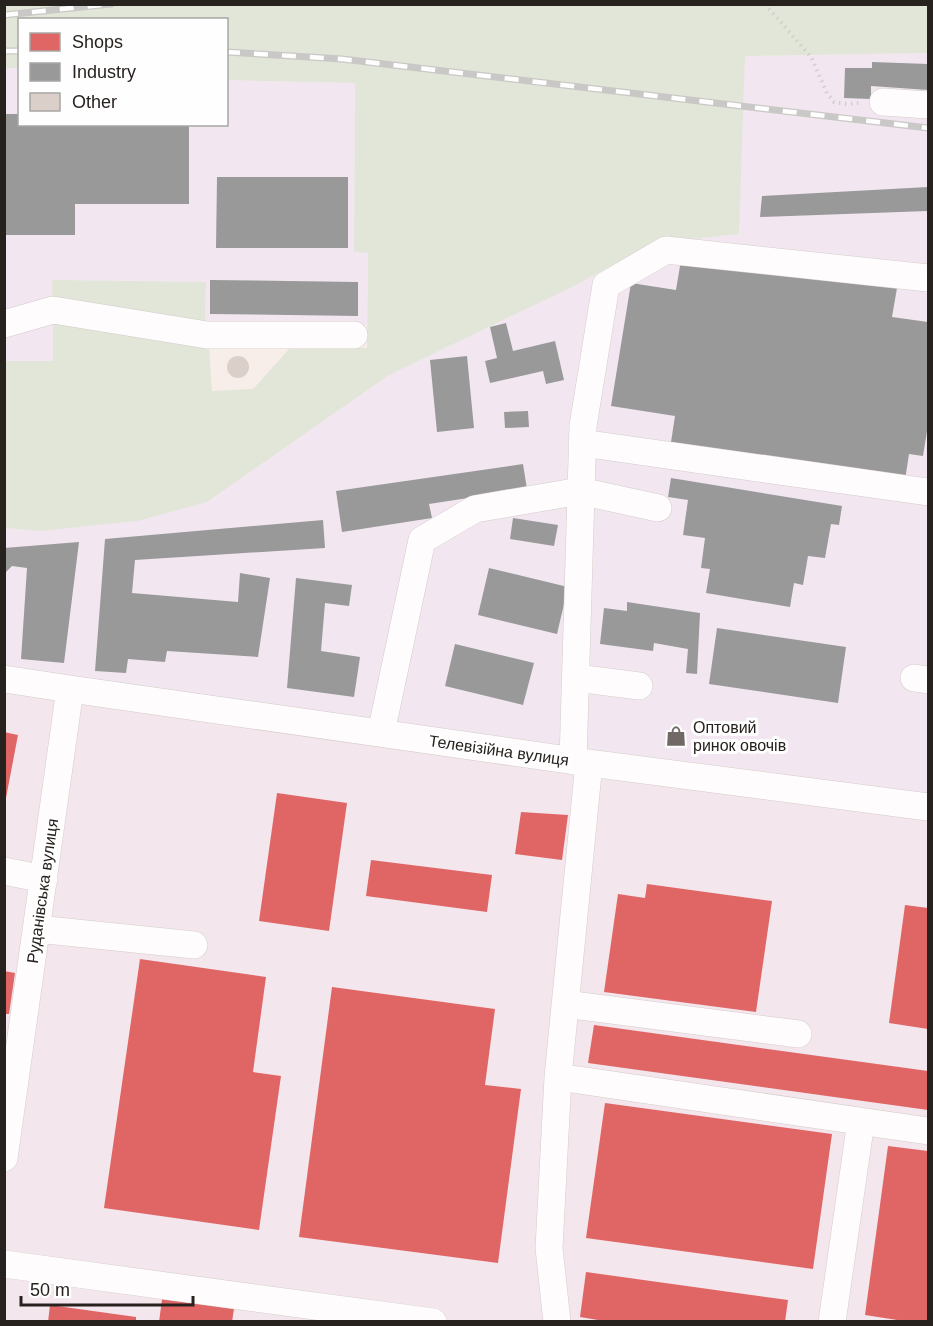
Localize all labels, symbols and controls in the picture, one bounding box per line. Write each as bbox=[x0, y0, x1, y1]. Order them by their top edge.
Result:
legend bbox=[18, 18, 228, 126]
text: Shops bbox=[72, 32, 123, 52]
text: Industry bbox=[72, 62, 136, 82]
text: Other bbox=[72, 92, 117, 112]
place label: Оптовий ринок овочів bbox=[693, 719, 786, 754]
shop icon: Оптовий ринок овочів bbox=[664, 724, 688, 748]
street label: Телевізійна вулиця bbox=[428, 732, 570, 769]
street label: Руданівська вулиця bbox=[24, 818, 61, 965]
scale bar bbox=[21, 1269, 194, 1307]
text: 50 m bbox=[30, 1280, 70, 1300]

